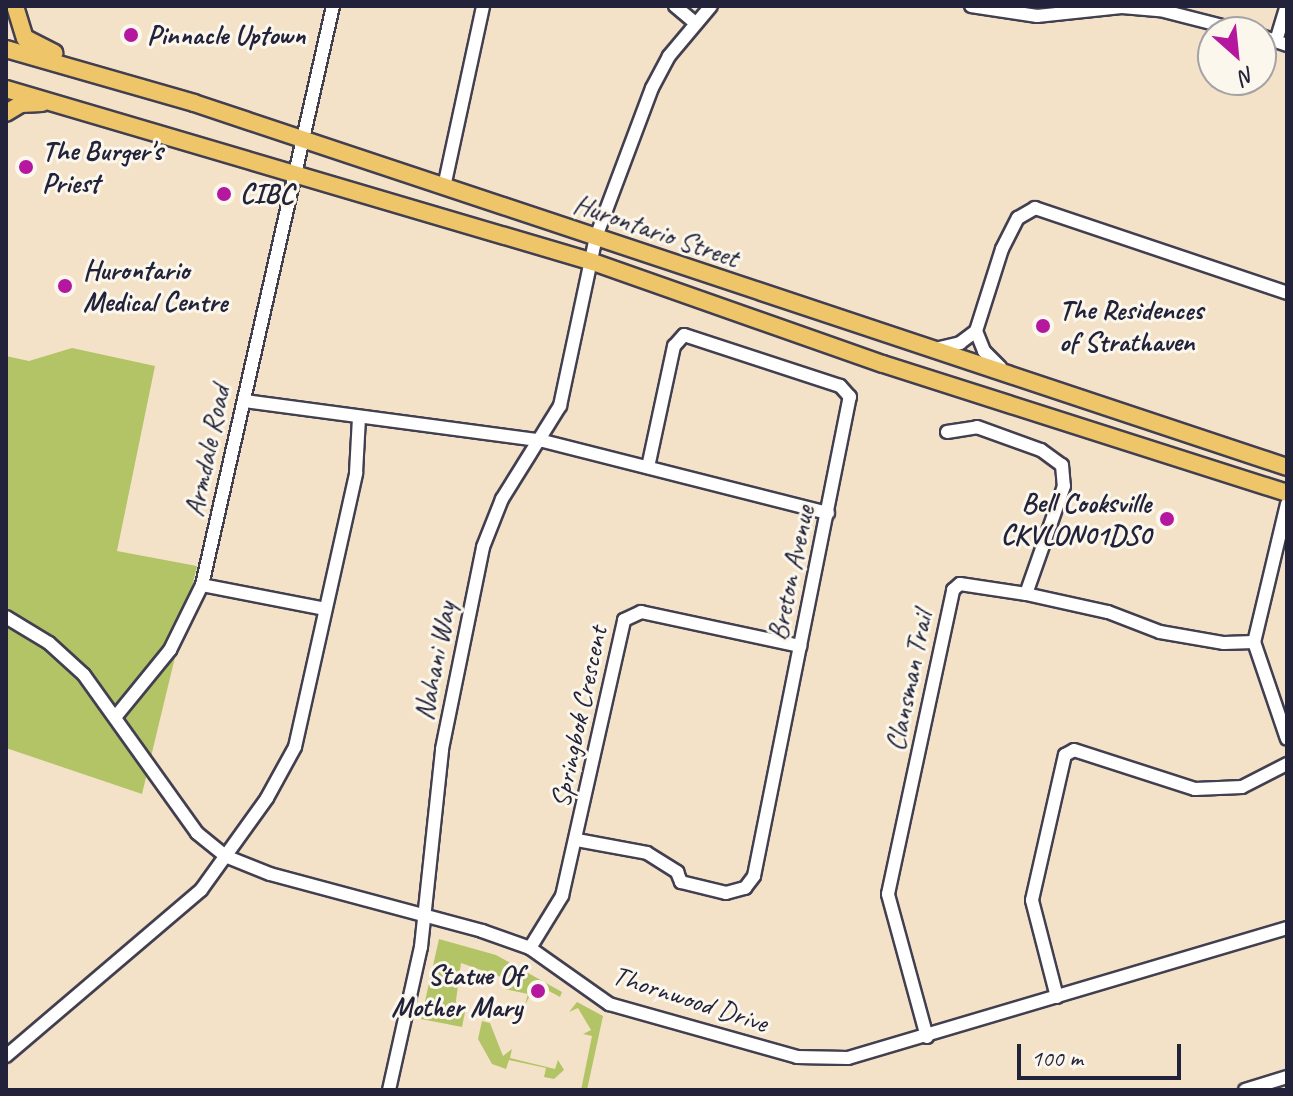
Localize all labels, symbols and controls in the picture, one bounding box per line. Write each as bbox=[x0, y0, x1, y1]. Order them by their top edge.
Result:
north arrow bbox=[1197, 16, 1277, 96]
place label: Pinnacle Uptown bbox=[147, 18, 306, 52]
marker: Pinnacle Uptown bbox=[122, 26, 140, 44]
text: N bbox=[1235, 60, 1259, 91]
place label: The Burger's Priest bbox=[42, 134, 163, 200]
marker: The Burger's Priest bbox=[17, 158, 35, 176]
place label: CIBC bbox=[240, 177, 293, 211]
marker: CIBC bbox=[215, 185, 233, 203]
street label: Hurontario Street bbox=[569, 187, 743, 275]
place label: Hurontario Medical Centre bbox=[83, 253, 227, 319]
marker: Hurontario Medical Centre bbox=[54, 275, 76, 297]
place label: The Residences of Strathaven bbox=[1059, 293, 1204, 359]
marker: The Residences of Strathaven bbox=[1034, 317, 1052, 335]
street label: Armdale Road bbox=[177, 383, 237, 519]
place label: Bell Cooksville CKVLON01DS0 bbox=[1001, 486, 1151, 552]
street label: Breton Avenue bbox=[760, 503, 822, 643]
marker: Bell Cooksville CKVLON01DS0 bbox=[1158, 510, 1176, 528]
street label: Nahani Way bbox=[407, 599, 463, 723]
street label: Clansman Trail bbox=[878, 608, 940, 754]
street label: Springbok Crescent bbox=[543, 623, 615, 811]
place label: Statue Of Mother Mary bbox=[390, 958, 522, 1024]
street label: Thornwood Drive bbox=[608, 958, 772, 1040]
marker: Statue Of Mother Mary bbox=[529, 982, 547, 1000]
scale bar bbox=[1021, 1028, 1185, 1078]
text: 100 m bbox=[1031, 1043, 1083, 1073]

